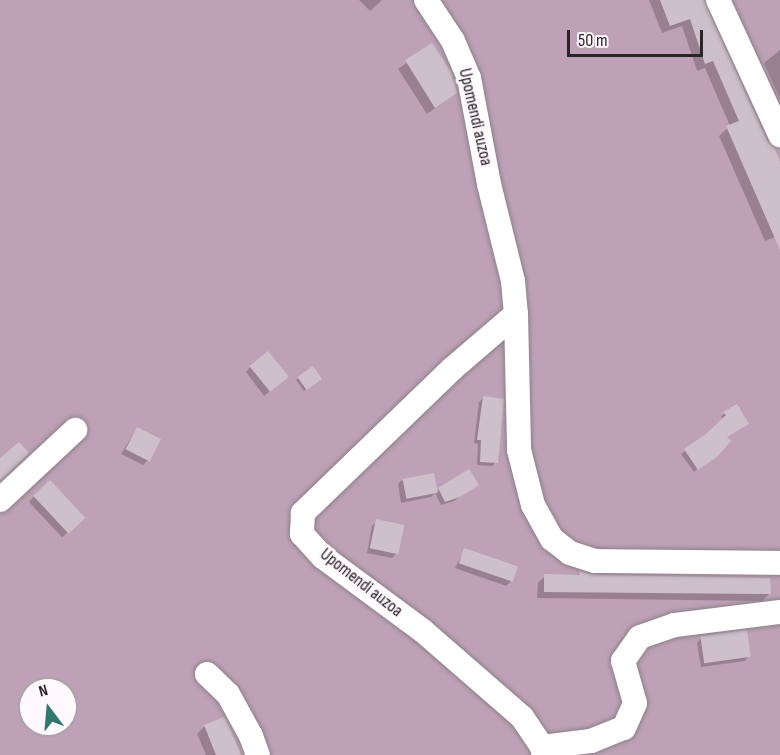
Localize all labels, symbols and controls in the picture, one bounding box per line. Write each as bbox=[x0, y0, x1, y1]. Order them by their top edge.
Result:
scale bar bbox=[570, 18, 706, 56]
text: 50 m bbox=[578, 30, 608, 51]
street label: Upomendi auzoa bbox=[453, 66, 497, 168]
street label: Upomendi auzoa bbox=[315, 544, 407, 622]
north arrow bbox=[18, 677, 78, 737]
text: N bbox=[37, 681, 50, 701]

